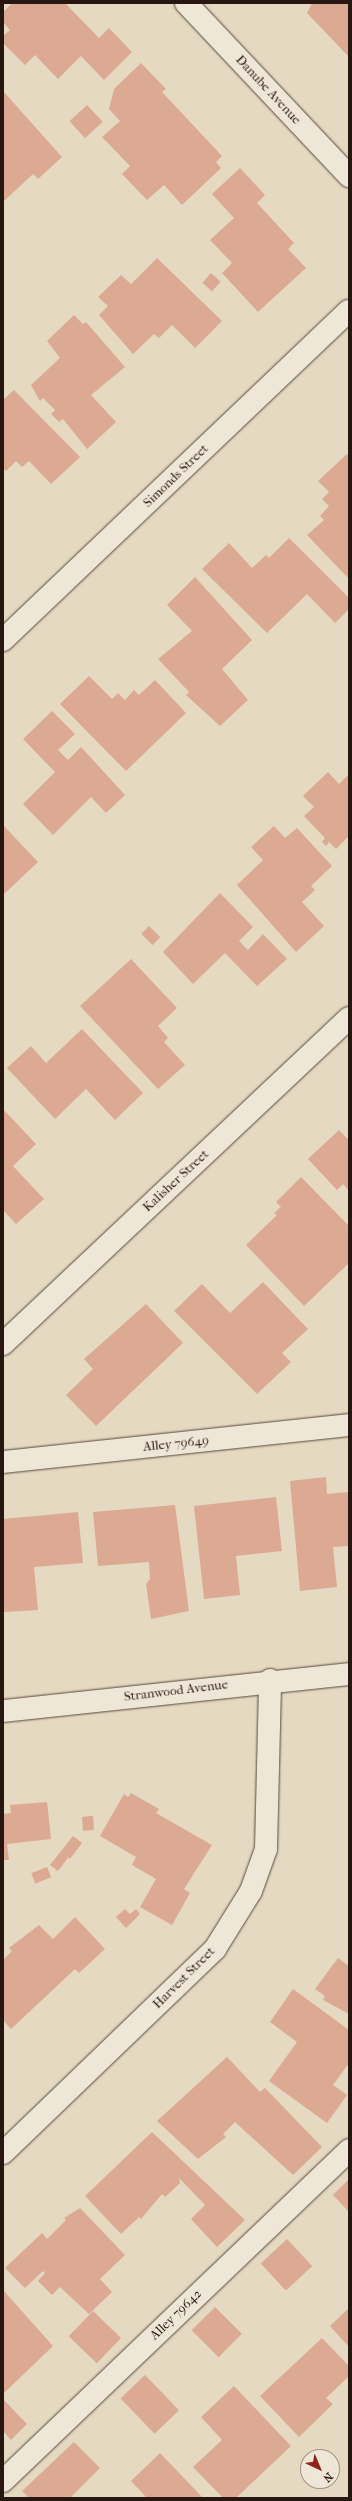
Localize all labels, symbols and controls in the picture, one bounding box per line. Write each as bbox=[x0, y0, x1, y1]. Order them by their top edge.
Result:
street label: Danube Avenue bbox=[232, 52, 304, 128]
street label: Simonds Street bbox=[140, 441, 212, 511]
street label: Kalisher Street bbox=[140, 1147, 212, 1215]
street label: Alley 79649 bbox=[142, 1433, 210, 1455]
street label: Stranwood Avenue bbox=[123, 1677, 229, 1705]
street label: Harvest Street bbox=[150, 1944, 218, 2012]
street label: Alley 79642 bbox=[147, 2286, 205, 2344]
north arrow bbox=[300, 2449, 340, 2489]
text: N bbox=[320, 2470, 336, 2485]

